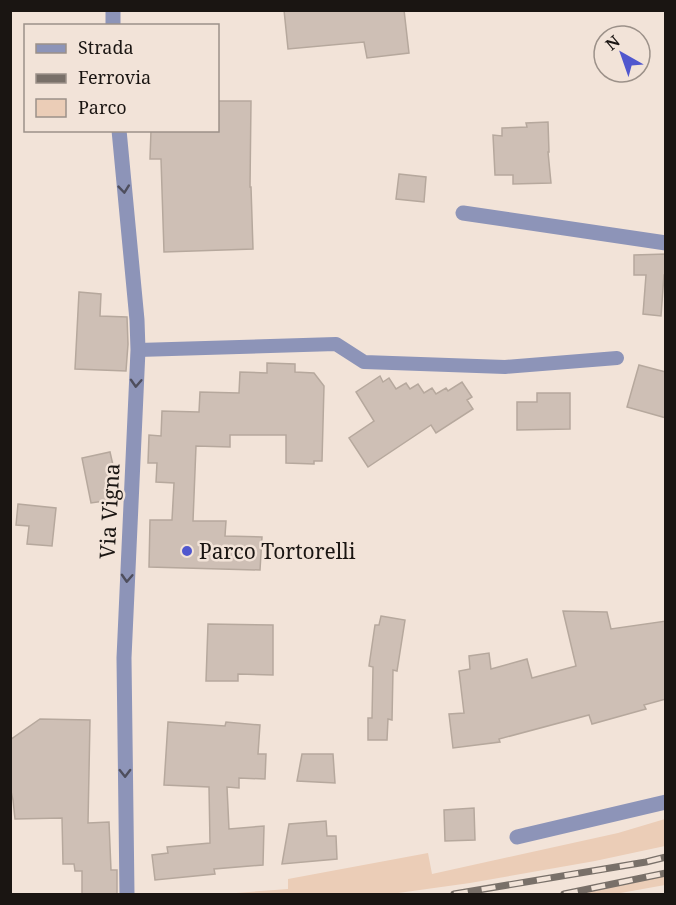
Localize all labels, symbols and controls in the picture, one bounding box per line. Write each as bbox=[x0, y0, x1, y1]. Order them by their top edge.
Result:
legend bbox=[24, 24, 219, 132]
north arrow bbox=[592, 24, 652, 84]
text: N bbox=[600, 30, 625, 55]
text: Strada bbox=[78, 35, 134, 59]
text: Ferrovia bbox=[78, 65, 151, 89]
text: Parco bbox=[78, 95, 127, 119]
one-way arrow bbox=[117, 184, 130, 193]
one-way arrow bbox=[130, 379, 143, 388]
street label: Via Vigna bbox=[93, 462, 125, 560]
place label: Parco Tortorelli bbox=[199, 537, 356, 565]
marker: Parco Tortorelli bbox=[180, 544, 194, 558]
one-way arrow bbox=[121, 573, 134, 582]
one-way arrow bbox=[119, 768, 131, 777]

